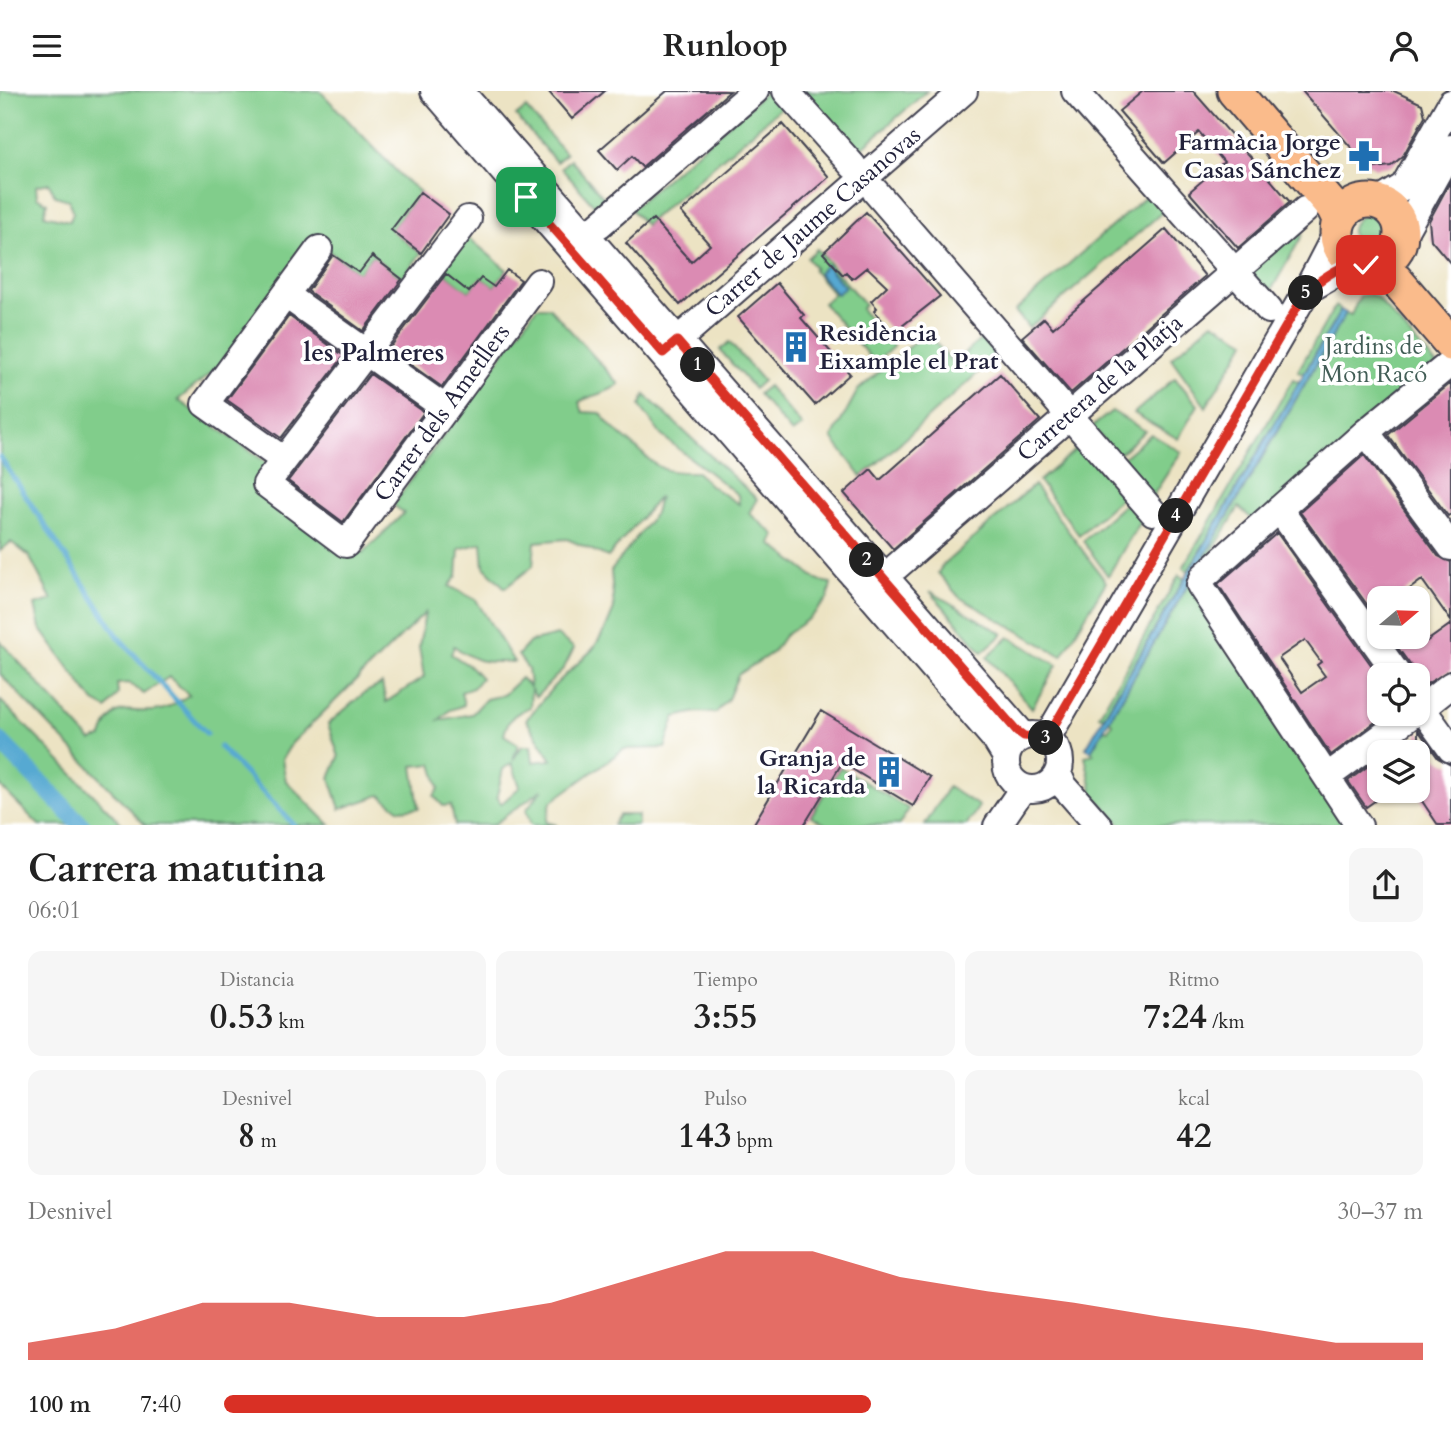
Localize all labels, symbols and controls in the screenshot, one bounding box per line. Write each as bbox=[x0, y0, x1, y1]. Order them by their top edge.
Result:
text: Runloop bbox=[663, 24, 788, 68]
icon: menu bbox=[28, 27, 66, 65]
icon: person bbox=[1385, 27, 1423, 65]
street label: Carrer de Jaume Casanovas bbox=[698, 119, 928, 325]
place label: Farmàcia Jorge Casas Sánchez bbox=[1178, 126, 1341, 187]
pharmacy icon: Farmàcia Jorge Casas Sánchez bbox=[1347, 139, 1381, 173]
pin bbox=[496, 167, 556, 227]
icon: arrive bbox=[507, 178, 545, 216]
pin bbox=[1336, 235, 1396, 295]
icon: check bbox=[1347, 246, 1385, 284]
pin: 5 bbox=[1288, 275, 1324, 311]
text: 5 bbox=[1301, 279, 1310, 305]
street label: Carretera de la Platja bbox=[1010, 306, 1190, 469]
street label: Carrer dels Ametllers bbox=[366, 317, 518, 509]
place label: Residència Eixample el Prat bbox=[819, 317, 999, 378]
building icon: Residència Eixample el Prat bbox=[779, 330, 813, 364]
park label: Jardins de Mon Racó bbox=[1321, 330, 1427, 391]
district label: les Palmeres bbox=[304, 335, 444, 370]
pin: 1 bbox=[680, 347, 716, 383]
text: 1 bbox=[693, 351, 702, 377]
pin: 4 bbox=[1158, 499, 1194, 533]
text: 4 bbox=[1171, 502, 1180, 528]
pin: 2 bbox=[850, 543, 884, 577]
text: 2 bbox=[862, 546, 871, 572]
north arrow bbox=[1367, 586, 1430, 649]
map controls bbox=[1367, 586, 1430, 803]
button: locate bbox=[1367, 663, 1430, 726]
pin: 3 bbox=[1028, 721, 1064, 755]
text: 3 bbox=[1041, 724, 1050, 750]
button: layers bbox=[1367, 740, 1430, 803]
place label: Granja de la Ricarda bbox=[757, 742, 866, 803]
building icon: Granja de la Ricarda bbox=[872, 755, 906, 789]
text: Carrera matutina bbox=[28, 843, 326, 895]
button: share bbox=[1349, 848, 1423, 922]
text: 06:01 bbox=[28, 895, 81, 926]
text: Distancia bbox=[220, 967, 294, 993]
text: Tiempo bbox=[693, 967, 758, 993]
text: Ritmo bbox=[1168, 967, 1219, 993]
text: 0.53 bbox=[210, 993, 273, 1041]
text: 3:55 bbox=[694, 993, 757, 1041]
text: 7:24 bbox=[1143, 993, 1207, 1041]
text: km bbox=[273, 1009, 305, 1035]
text: /km bbox=[1207, 1009, 1245, 1035]
text: Desnivel bbox=[222, 1086, 292, 1112]
text: Pulso bbox=[704, 1086, 747, 1112]
text: kcal bbox=[1178, 1086, 1210, 1112]
text: 8 bbox=[238, 1112, 256, 1160]
text: 143 bbox=[678, 1112, 732, 1160]
text: 42 bbox=[1176, 1112, 1212, 1160]
text: m bbox=[256, 1128, 277, 1154]
text: bpm bbox=[732, 1128, 773, 1154]
text: Desnivel bbox=[28, 1196, 112, 1227]
text: 30–37 m bbox=[1338, 1196, 1423, 1227]
text: 100 m bbox=[28, 1389, 91, 1420]
text: 7:40 bbox=[140, 1389, 181, 1420]

